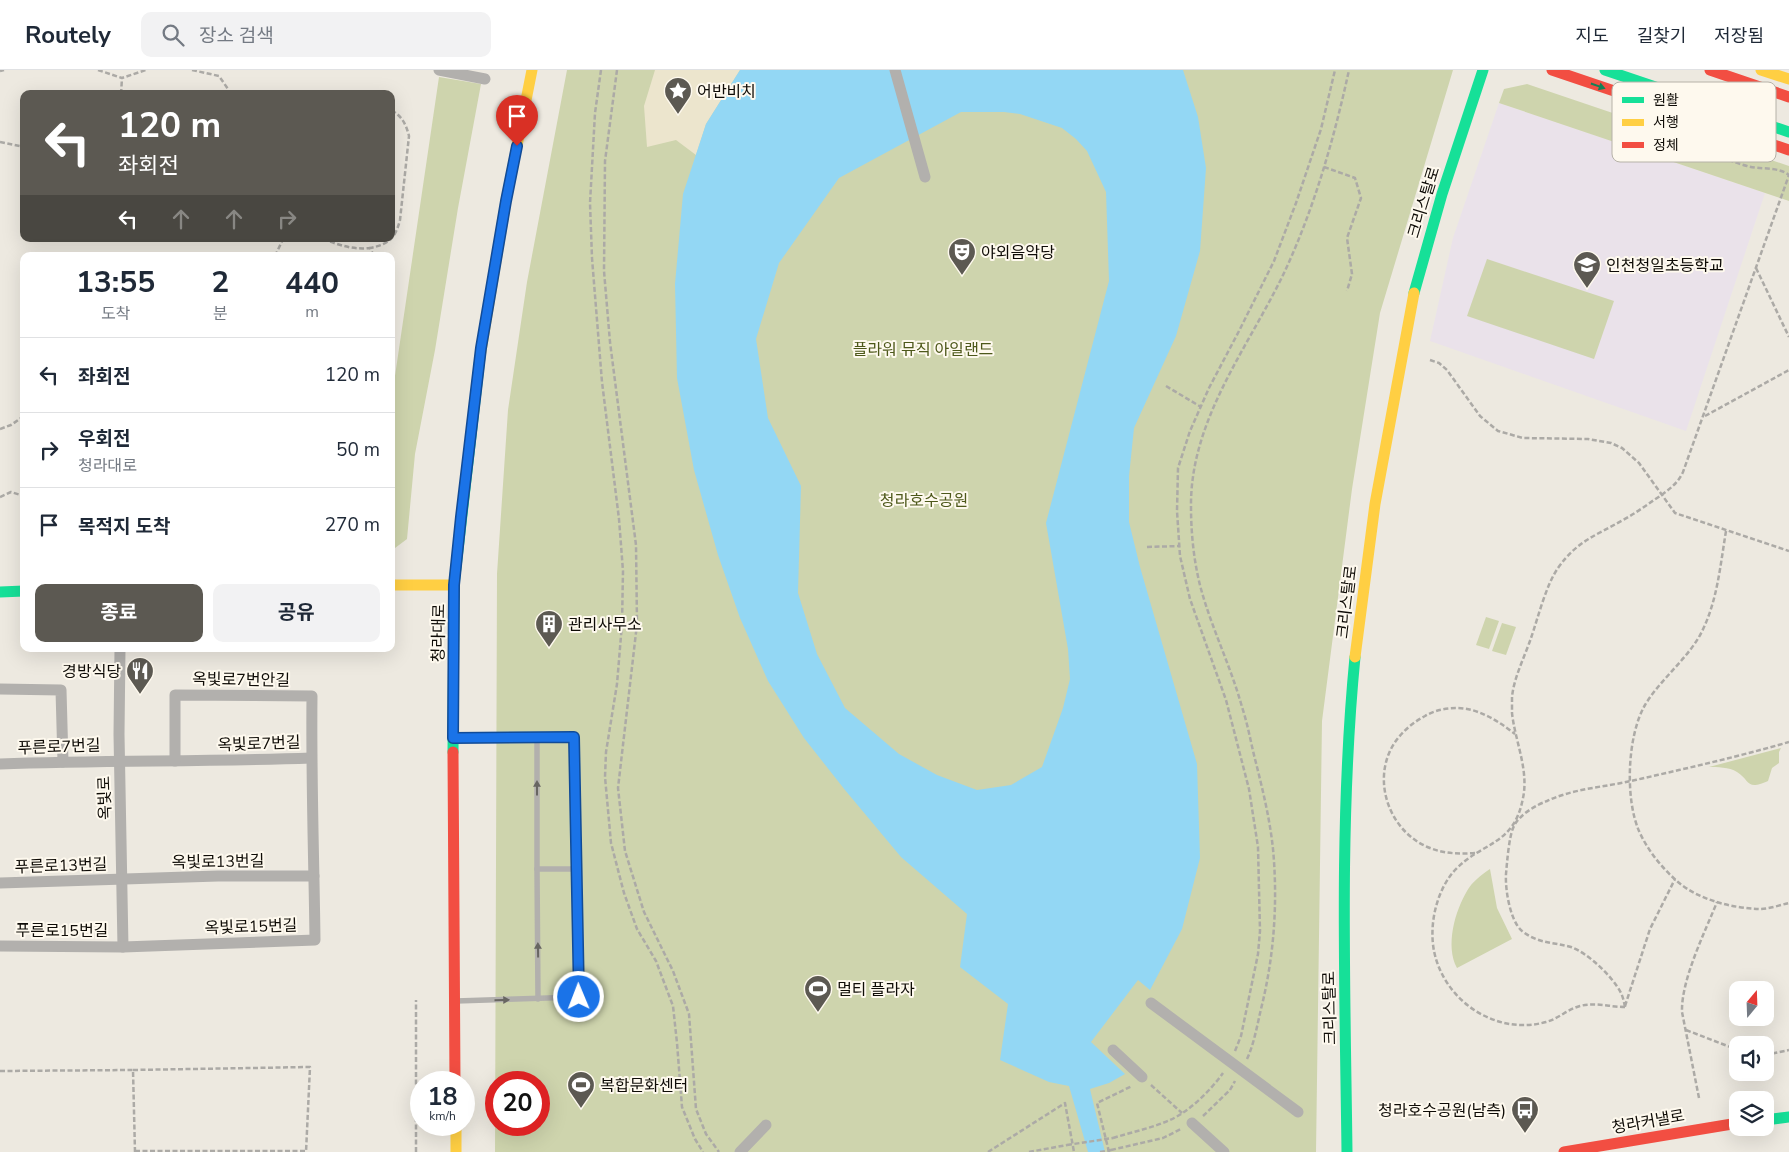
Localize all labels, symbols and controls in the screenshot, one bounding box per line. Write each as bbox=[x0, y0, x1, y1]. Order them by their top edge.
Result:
search box bbox=[141, 12, 491, 57]
text: Routely bbox=[25, 19, 111, 51]
icon: search bbox=[159, 21, 187, 49]
text: 장소 검색 bbox=[199, 23, 274, 49]
text: 지도 bbox=[1576, 24, 1609, 48]
text: 길찾기 bbox=[1637, 24, 1686, 48]
text: 저장됨 bbox=[1714, 24, 1764, 48]
place icon: 어반비치 bbox=[663, 76, 693, 115]
place label: 어반비치 bbox=[697, 81, 756, 103]
one-way arrow bbox=[1590, 82, 1605, 90]
legend bbox=[1612, 82, 1776, 162]
text: 원활 bbox=[1653, 91, 1679, 110]
pin bbox=[496, 95, 538, 146]
text: 120 m bbox=[118, 102, 221, 149]
icon: arrive bbox=[503, 102, 531, 130]
icon: left bbox=[35, 110, 100, 175]
text: 서행 bbox=[1653, 113, 1679, 132]
text: 정체 bbox=[1653, 136, 1679, 155]
text: 좌회전 bbox=[118, 151, 179, 181]
street label: 크리스탈로 bbox=[1403, 164, 1445, 241]
icon: left bbox=[114, 205, 142, 233]
icon: ahead bbox=[167, 205, 195, 233]
icon: ahead bbox=[220, 205, 248, 233]
icon: right bbox=[273, 205, 301, 233]
theatre icon: 야외음악당 bbox=[947, 237, 977, 276]
place label: 야외음악당 bbox=[981, 242, 1055, 264]
school or university icon: 인천청일초등학교 bbox=[1572, 250, 1602, 289]
place label: 인천청일초등학교 bbox=[1606, 255, 1724, 277]
text: 13:55 bbox=[76, 262, 155, 303]
text: 2 bbox=[211, 262, 229, 303]
text: 440 bbox=[285, 263, 339, 304]
text: m bbox=[305, 301, 319, 323]
text: 도착 bbox=[101, 303, 130, 325]
text: 분 bbox=[213, 303, 228, 325]
park label: 플라워 뮤직 아일랜드 bbox=[853, 339, 993, 361]
icon: left bbox=[35, 361, 63, 389]
text: 120 m bbox=[325, 362, 380, 388]
text: 좌회전 bbox=[78, 364, 130, 390]
text: 우회전 bbox=[78, 426, 130, 452]
icon: right bbox=[35, 436, 63, 464]
text: 50 m bbox=[336, 437, 380, 463]
text: 청라대로 bbox=[78, 455, 137, 477]
park label: 청라호수공원 bbox=[880, 490, 968, 512]
icon: arrive bbox=[35, 511, 63, 539]
text: 270 m bbox=[325, 512, 380, 538]
text: 목적지 도착 bbox=[78, 514, 171, 540]
street label: 크리스탈로 bbox=[1332, 564, 1362, 640]
button: 종료 bbox=[35, 584, 203, 642]
button: 공유 bbox=[213, 584, 380, 642]
street label: 청라대로 bbox=[427, 603, 451, 663]
building icon: 관리사무소 bbox=[534, 609, 564, 648]
place label: 관리사무소 bbox=[568, 614, 642, 636]
restaurant icon: 경방식당 bbox=[125, 656, 155, 695]
place label: 경방식당 bbox=[62, 661, 121, 683]
street label: 옥빛로7번안길 bbox=[192, 668, 290, 692]
street label: 옥빛로7번길 bbox=[217, 732, 301, 756]
street label: 푸른로7번길 bbox=[17, 735, 101, 759]
street label: 옥빛로 bbox=[93, 775, 117, 820]
one-way arrow bbox=[533, 780, 541, 796]
street label: 옥빛로13번길 bbox=[171, 850, 265, 874]
street label: 푸른로13번길 bbox=[14, 853, 108, 879]
street label: 옥빛로15번길 bbox=[204, 914, 298, 940]
street label: 푸른로15번길 bbox=[16, 920, 108, 942]
one-way arrow bbox=[534, 942, 542, 958]
position arrow bbox=[552, 970, 604, 1022]
street label: 크리스탈로 bbox=[1318, 971, 1342, 1045]
sports icon: 멀티 플라자 bbox=[803, 974, 833, 1013]
place label: 멀티 플라자 bbox=[837, 979, 915, 1001]
north arrow bbox=[1729, 981, 1774, 1026]
map controls bbox=[1729, 981, 1774, 1136]
one-way arrow bbox=[495, 996, 511, 1004]
button: sound bbox=[1729, 1036, 1774, 1081]
sports icon: 복합문화센터 bbox=[566, 1070, 596, 1109]
speed limit sign: 20 bbox=[485, 1071, 550, 1136]
place label: 복합문화센터 bbox=[600, 1075, 688, 1097]
text: 18 bbox=[427, 1080, 458, 1114]
button: layers bbox=[1729, 1091, 1774, 1136]
bus stop icon: 청라호수공원(남측) bbox=[1510, 1095, 1540, 1134]
place label: 청라호수공원(남측) bbox=[1378, 1100, 1506, 1122]
street label: 청라커낼로 bbox=[1610, 1105, 1687, 1139]
text: km/h bbox=[429, 1108, 456, 1124]

